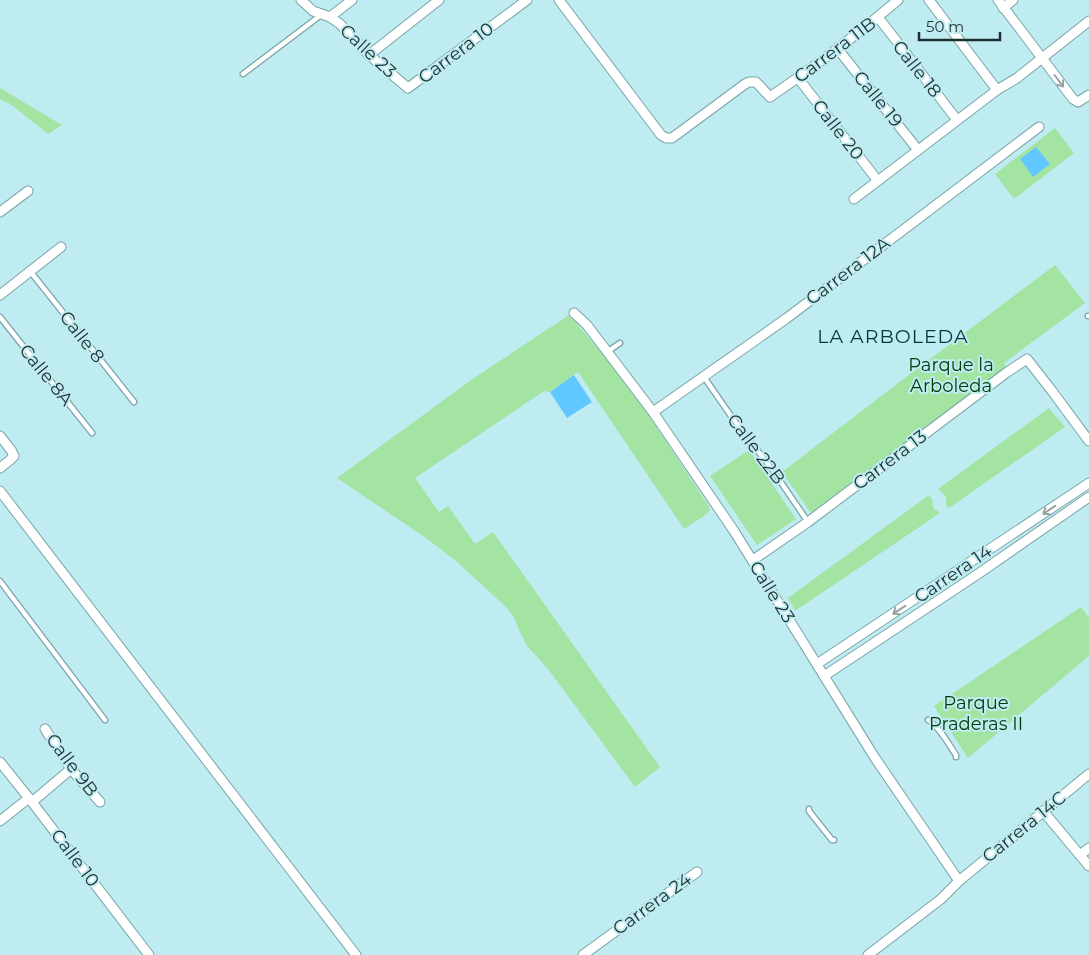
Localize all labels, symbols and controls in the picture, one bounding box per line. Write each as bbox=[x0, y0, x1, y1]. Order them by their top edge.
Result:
scale bar bbox=[919, 10, 1000, 42]
street label: Carrera 11B bbox=[790, 12, 880, 88]
text: 50 m bbox=[926, 17, 964, 36]
street label: Carrera 10 bbox=[414, 18, 498, 88]
street label: Calle 23 bbox=[335, 19, 401, 83]
street label: Calle 18 bbox=[888, 36, 946, 102]
street label: Calle 19 bbox=[849, 66, 907, 132]
one-way arrow bbox=[1054, 74, 1064, 88]
street label: Calle 20 bbox=[808, 95, 868, 165]
street label: Carrera 12A bbox=[802, 232, 894, 310]
street label: Calle 8 bbox=[55, 307, 109, 367]
district label: LA ARBOLEDA bbox=[817, 325, 969, 348]
street label: Calle 8A bbox=[15, 340, 78, 410]
park label: Parque la Arboleda bbox=[908, 354, 994, 397]
street label: Calle 22B bbox=[722, 409, 790, 489]
street label: Carrera 13 bbox=[849, 425, 931, 495]
one-way arrow bbox=[1042, 505, 1056, 515]
street label: Carrera 14 bbox=[910, 540, 996, 608]
street label: Calle 23 bbox=[744, 557, 800, 627]
one-way arrow bbox=[892, 605, 906, 615]
park label: Parque Praderas II bbox=[929, 692, 1023, 735]
street label: Calle 9B bbox=[41, 729, 103, 801]
street label: Carrera 14C bbox=[978, 786, 1070, 867]
street label: Calle 10 bbox=[46, 825, 104, 891]
street label: Carrera 24 bbox=[608, 868, 696, 940]

